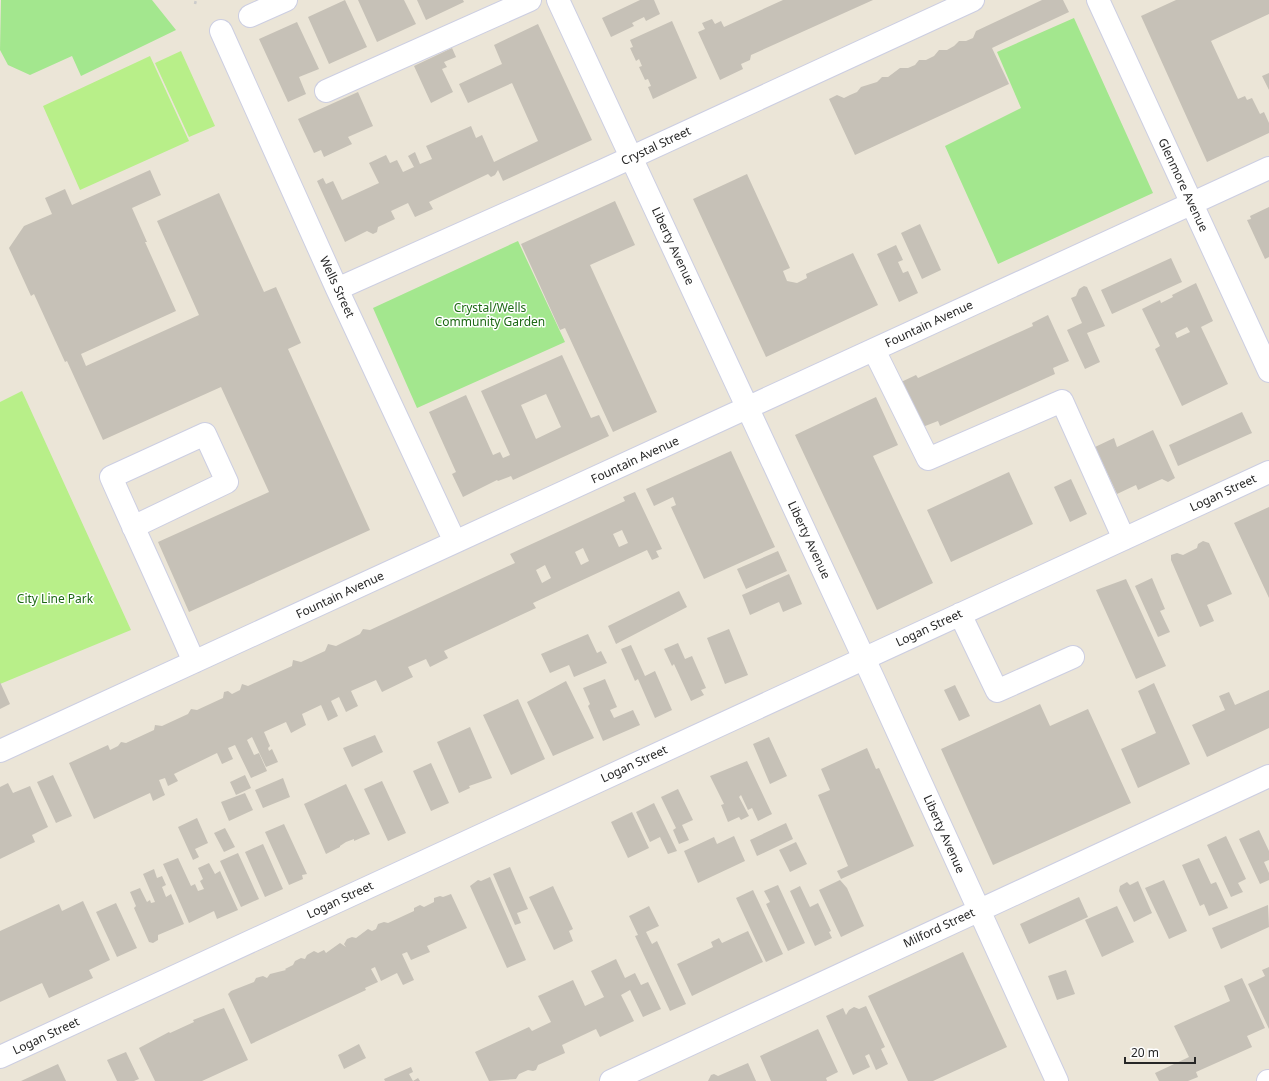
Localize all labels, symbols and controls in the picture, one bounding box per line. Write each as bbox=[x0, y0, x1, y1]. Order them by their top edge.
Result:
street label: Crystal Street bbox=[618, 122, 694, 169]
street label: Glenmore Avenue bbox=[1154, 135, 1213, 234]
street label: Liberty Avenue bbox=[648, 204, 699, 288]
street label: Wells Street bbox=[316, 253, 359, 321]
street label: Fountain Avenue bbox=[882, 296, 976, 351]
park label: Crystal/Wells Community Garden bbox=[435, 299, 545, 330]
street label: Fountain Avenue bbox=[588, 432, 682, 487]
street label: Logan Street bbox=[1187, 469, 1259, 515]
street label: Liberty Avenue bbox=[784, 498, 835, 582]
street label: Fountain Avenue bbox=[293, 567, 387, 622]
park label: City Line Park bbox=[17, 590, 94, 607]
street label: Logan Street bbox=[893, 604, 965, 650]
street label: Logan Street bbox=[598, 740, 670, 786]
street label: Liberty Avenue bbox=[920, 792, 969, 876]
street label: Logan Street bbox=[304, 876, 376, 922]
street label: Milford Street bbox=[900, 903, 978, 952]
street label: Logan Street bbox=[10, 1012, 82, 1058]
scale bar bbox=[1125, 1039, 1195, 1065]
text: 20 m bbox=[1131, 1044, 1159, 1061]

